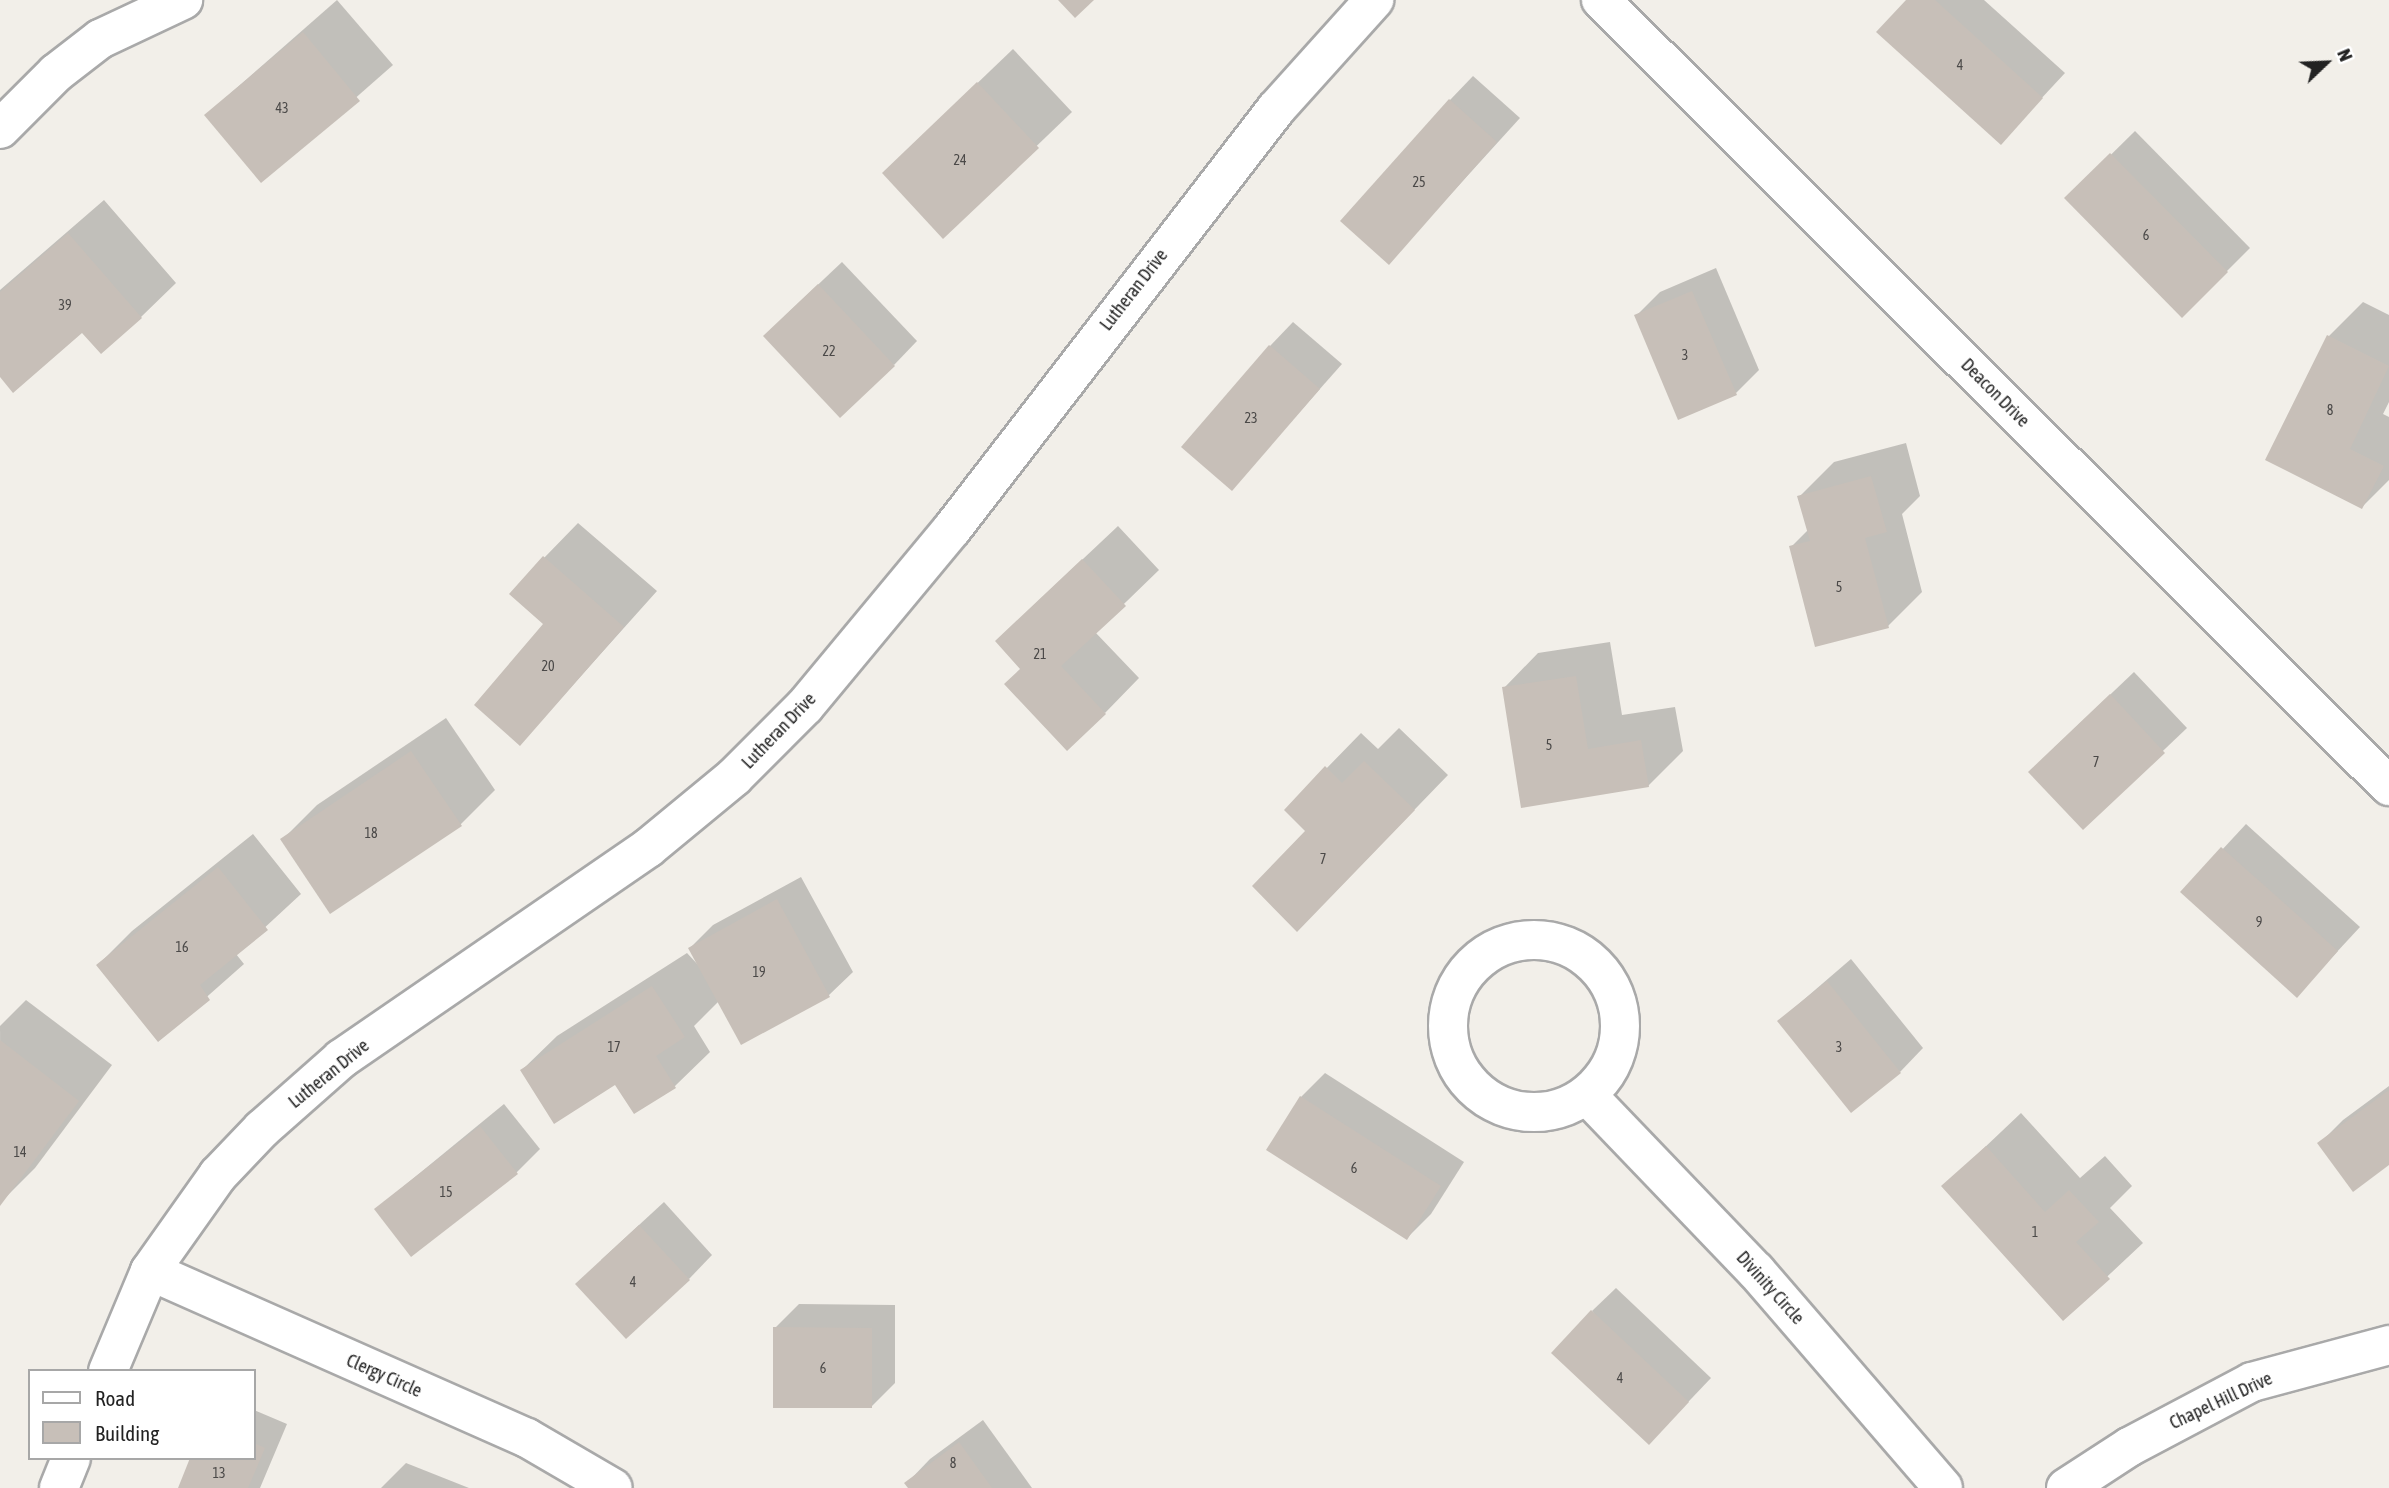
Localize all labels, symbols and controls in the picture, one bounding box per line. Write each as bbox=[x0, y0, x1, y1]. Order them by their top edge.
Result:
north arrow bbox=[2291, 28, 2361, 98]
text: N bbox=[2333, 45, 2358, 64]
house number: 4 bbox=[1957, 57, 1963, 73]
house number: 43 bbox=[275, 100, 289, 116]
house number: 24 bbox=[953, 152, 967, 168]
house number: 25 bbox=[1412, 174, 1426, 190]
house number: 6 bbox=[2143, 227, 2149, 243]
street label: Lutheran Drive bbox=[1096, 245, 1172, 335]
house number: 39 bbox=[58, 297, 72, 313]
house number: 22 bbox=[822, 343, 836, 359]
house number: 3 bbox=[1682, 347, 1688, 363]
street label: Deacon Drive bbox=[1956, 354, 2034, 432]
house number: 8 bbox=[2327, 402, 2333, 418]
house number: 23 bbox=[1244, 410, 1258, 426]
house number: 5 bbox=[1836, 579, 1842, 595]
house number: 21 bbox=[1033, 646, 1047, 662]
house number: 20 bbox=[541, 658, 555, 674]
street label: Lutheran Drive bbox=[737, 689, 821, 773]
house number: 5 bbox=[1546, 737, 1552, 753]
house number: 7 bbox=[2093, 754, 2099, 770]
house number: 18 bbox=[364, 825, 378, 841]
house number: 7 bbox=[1320, 851, 1326, 867]
house number: 9 bbox=[2256, 914, 2262, 930]
house number: 16 bbox=[175, 939, 189, 955]
house number: 19 bbox=[752, 964, 766, 980]
street label: Lutheran Drive bbox=[284, 1035, 374, 1113]
house number: 17 bbox=[607, 1039, 621, 1055]
house number: 3 bbox=[1836, 1039, 1842, 1055]
house number: 14 bbox=[13, 1144, 27, 1160]
house number: 6 bbox=[1351, 1160, 1357, 1176]
house number: 15 bbox=[439, 1184, 453, 1200]
house number: 1 bbox=[2032, 1224, 2038, 1240]
street label: Divinity Circle bbox=[1732, 1247, 1808, 1329]
house number: 4 bbox=[630, 1274, 636, 1290]
street label: Clergy Circle bbox=[343, 1350, 425, 1402]
house number: 6 bbox=[820, 1360, 826, 1376]
street label: Chapel Hill Drive bbox=[2166, 1368, 2276, 1434]
legend bbox=[28, 1369, 256, 1460]
house number: 4 bbox=[1617, 1370, 1623, 1386]
text: Road bbox=[95, 1386, 135, 1410]
text: Building bbox=[95, 1421, 159, 1445]
house number: 8 bbox=[950, 1455, 956, 1471]
house number: 13 bbox=[212, 1465, 226, 1481]

